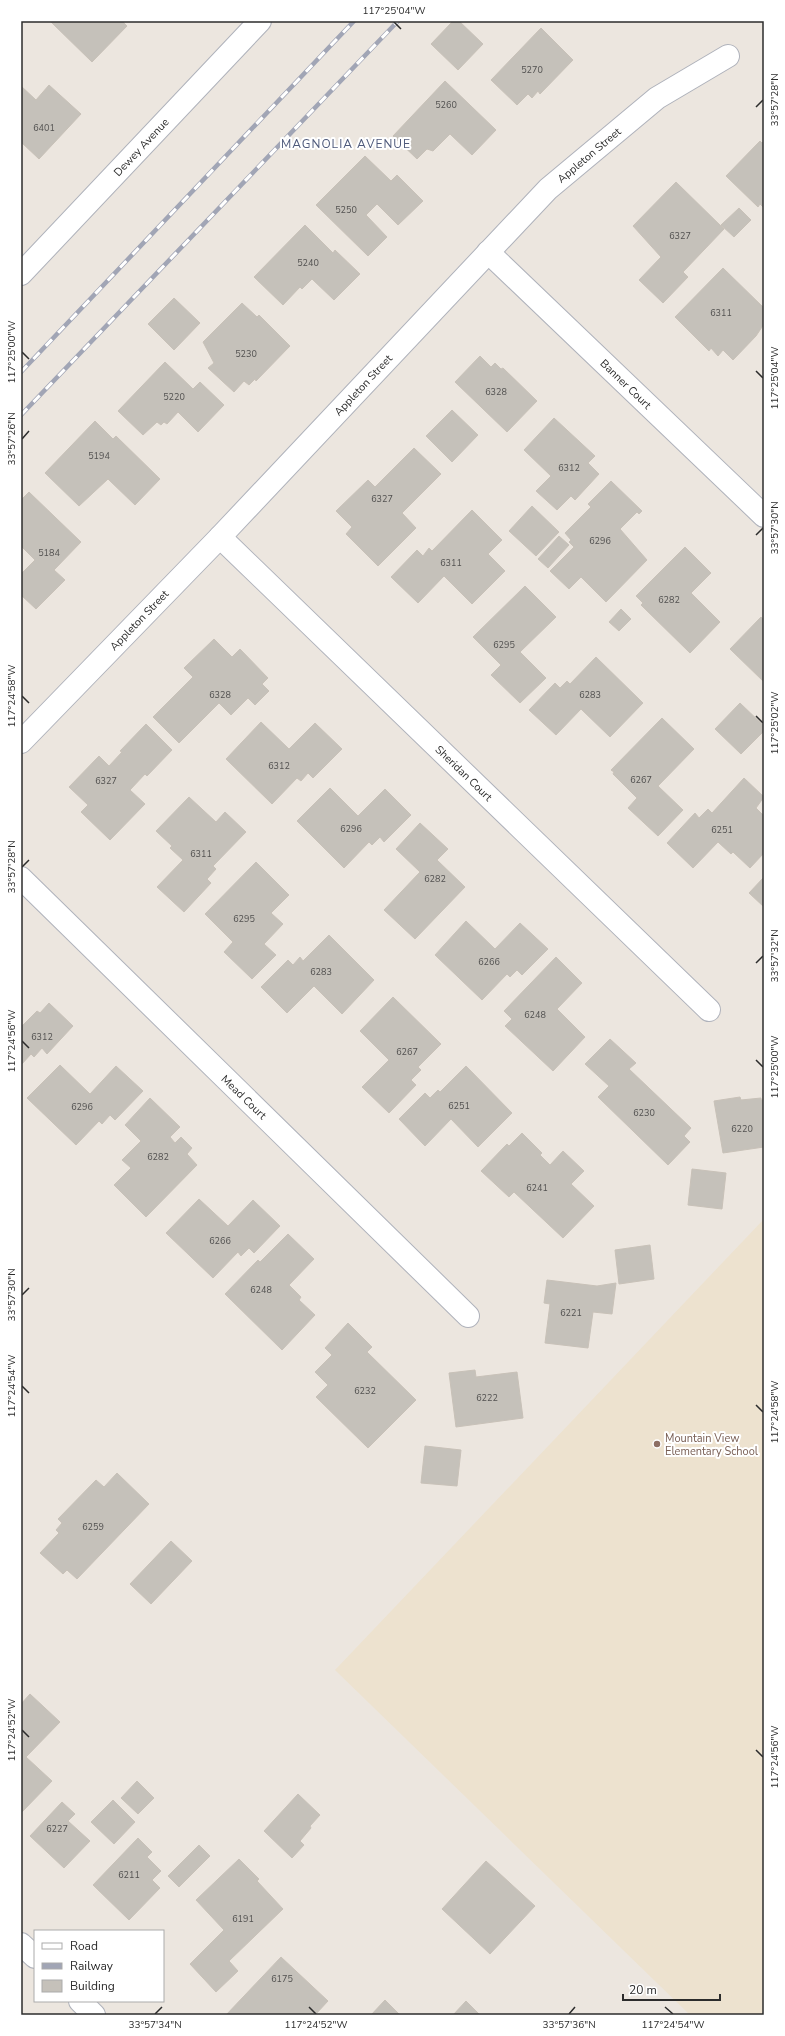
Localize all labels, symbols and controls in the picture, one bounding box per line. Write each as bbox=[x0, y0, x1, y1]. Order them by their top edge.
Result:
text: 117°25'04"W bbox=[363, 4, 425, 18]
house number: 5270 bbox=[521, 64, 543, 76]
text: 33°57'28"N bbox=[768, 73, 782, 127]
house number: 5260 bbox=[435, 99, 457, 111]
street label: Dewey Avenue bbox=[110, 115, 172, 180]
house number: 6401 bbox=[33, 122, 55, 134]
street label: Appleton Street bbox=[554, 124, 624, 186]
district label: MAGNOLIA AVENUE bbox=[281, 136, 411, 152]
house number: 5250 bbox=[335, 204, 357, 216]
house number: 6327 bbox=[669, 230, 691, 242]
house number: 5240 bbox=[297, 257, 319, 269]
house number: 6311 bbox=[710, 307, 732, 319]
text: 117°25'00"W bbox=[5, 321, 19, 383]
text: 117°25'04"W bbox=[768, 347, 782, 409]
house number: 5230 bbox=[235, 348, 257, 360]
street label: Appleton Street bbox=[331, 351, 396, 419]
street label: Banner Court bbox=[597, 356, 655, 413]
house number: 6328 bbox=[485, 386, 507, 398]
house number: 5220 bbox=[163, 391, 185, 403]
text: 33°57'26"N bbox=[5, 412, 19, 466]
house number: 5194 bbox=[88, 450, 110, 462]
house number: 6312 bbox=[558, 462, 580, 474]
house number: 6327 bbox=[371, 493, 393, 505]
text: 33°57'30"N bbox=[768, 501, 782, 555]
house number: 6296 bbox=[589, 535, 611, 547]
house number: 5184 bbox=[38, 547, 60, 559]
house number: 6311 bbox=[440, 557, 462, 569]
street label: Appleton Street bbox=[107, 587, 172, 654]
house number: 6282 bbox=[658, 594, 680, 606]
house number: 6295 bbox=[493, 639, 515, 651]
text: 117°24'58"W bbox=[5, 665, 19, 727]
house number: 6328 bbox=[209, 689, 231, 701]
house number: 6283 bbox=[579, 689, 601, 701]
text: 117°25'02"W bbox=[768, 692, 782, 754]
street label: Sheridan Court bbox=[432, 742, 496, 805]
house number: 6312 bbox=[268, 760, 290, 772]
house number: 6267 bbox=[630, 774, 652, 786]
house number: 6327 bbox=[95, 775, 117, 787]
house number: 6296 bbox=[340, 823, 362, 835]
house number: 6251 bbox=[711, 824, 733, 836]
text: 33°57'28"N bbox=[5, 840, 19, 894]
house number: 6311 bbox=[190, 848, 212, 860]
house number: 6282 bbox=[424, 873, 446, 885]
house number: 6295 bbox=[233, 913, 255, 925]
text: 33°57'32"N bbox=[768, 929, 782, 983]
house number: 6266 bbox=[478, 956, 500, 968]
house number: 6283 bbox=[310, 966, 332, 978]
house number: 6248 bbox=[524, 1009, 546, 1021]
text: 117°24'56"W bbox=[5, 1010, 19, 1072]
house number: 6312 bbox=[31, 1031, 53, 1043]
text: 117°25'00"W bbox=[768, 1036, 782, 1098]
house number: 6267 bbox=[396, 1046, 418, 1058]
street label: Mead Court bbox=[218, 1072, 270, 1123]
house number: 6251 bbox=[448, 1100, 470, 1112]
house number: 6296 bbox=[71, 1101, 93, 1113]
house number: 6230 bbox=[633, 1107, 655, 1119]
house number: 6220 bbox=[731, 1123, 753, 1135]
house number: 6282 bbox=[147, 1151, 169, 1163]
house number: 6241 bbox=[526, 1182, 548, 1194]
house number: 6266 bbox=[209, 1235, 231, 1247]
text: 33°57'30"N bbox=[5, 1268, 19, 1322]
house number: 6248 bbox=[250, 1284, 272, 1296]
house number: 6221 bbox=[560, 1307, 582, 1319]
text: 117°24'54"W bbox=[5, 1355, 19, 1417]
text: 117°24'58"W bbox=[768, 1381, 782, 1443]
house number: 6232 bbox=[354, 1385, 376, 1397]
house number: 6222 bbox=[476, 1392, 498, 1404]
place label: Mountain View Elementary School bbox=[665, 1431, 759, 1459]
marker: Mountain View Elementary School bbox=[652, 1439, 662, 1449]
house number: 6259 bbox=[82, 1521, 104, 1533]
text: 117°24'52"W bbox=[5, 1699, 19, 1761]
text: 117°24'56"W bbox=[768, 1726, 782, 1788]
house number: 6227 bbox=[46, 1823, 68, 1835]
house number: 6211 bbox=[118, 1869, 140, 1881]
house number: 6191 bbox=[232, 1913, 254, 1925]
legend bbox=[34, 1930, 164, 2002]
text: Road bbox=[70, 1938, 98, 1954]
text: Railway bbox=[70, 1958, 114, 1974]
house number: 6175 bbox=[271, 1973, 293, 1985]
scale bar bbox=[623, 1976, 720, 2002]
text: Building bbox=[70, 1978, 115, 1994]
text: 20 m bbox=[629, 1982, 657, 1998]
text: 33°57'34"N bbox=[128, 2018, 182, 2032]
text: 117°24'52"W bbox=[285, 2018, 347, 2032]
text: 33°57'36"N bbox=[542, 2018, 596, 2032]
text: 117°24'54"W bbox=[642, 2018, 704, 2032]

